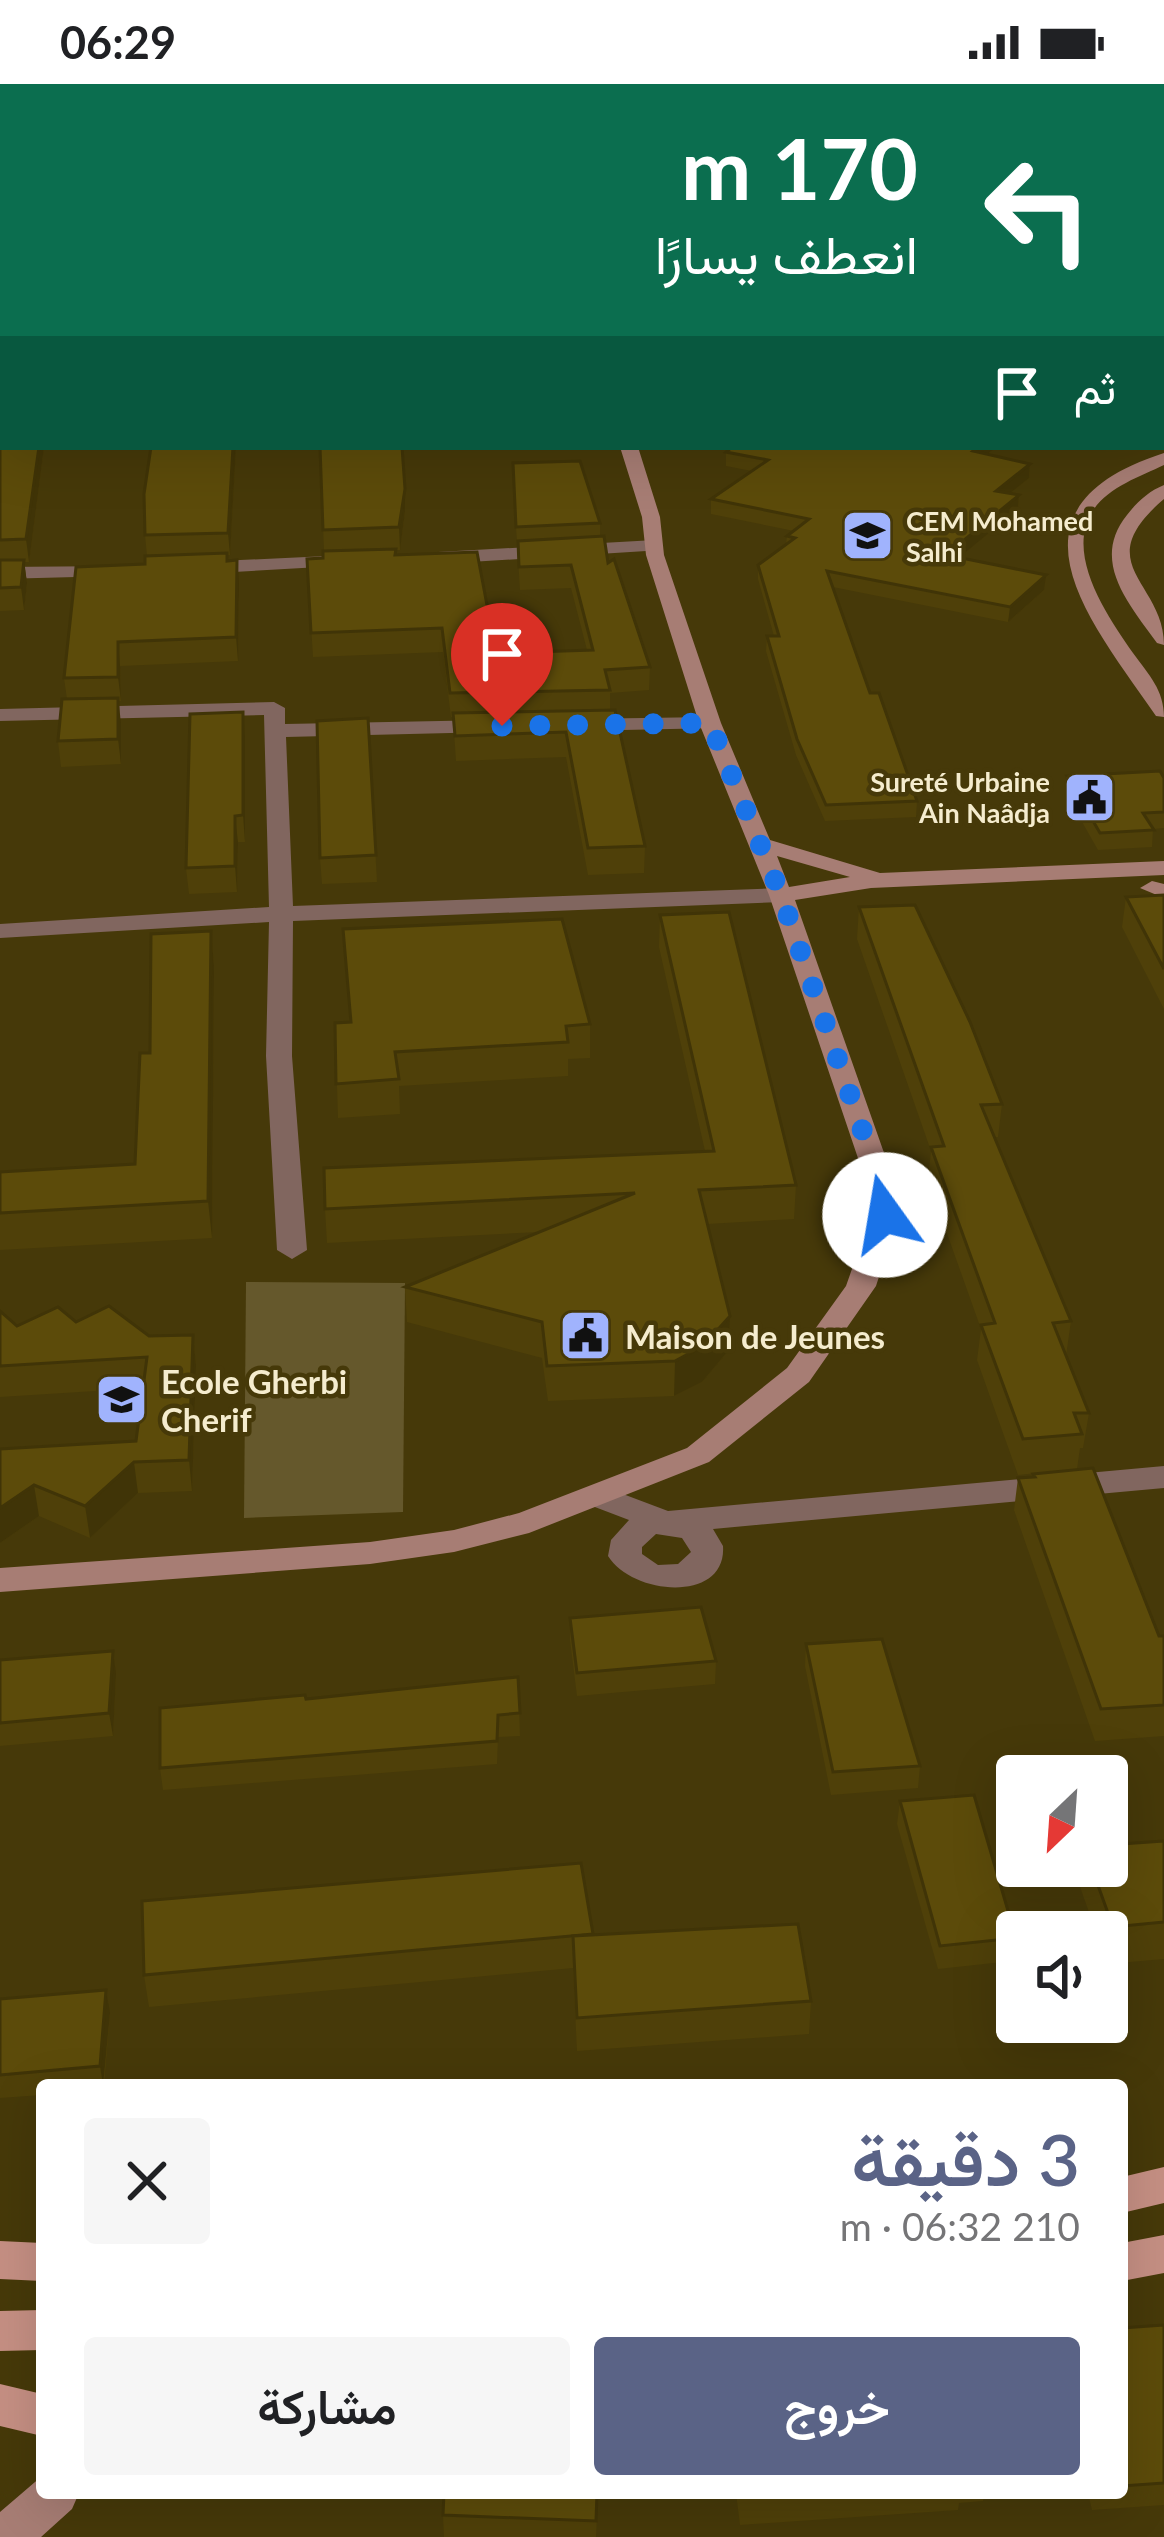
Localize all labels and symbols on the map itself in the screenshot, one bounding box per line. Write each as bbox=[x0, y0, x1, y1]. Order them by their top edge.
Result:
place label: CEM Mohamed Salhi bbox=[906, 504, 1093, 568]
school or university icon: CEM Mohamed Salhi bbox=[839, 508, 895, 564]
pin bbox=[451, 603, 553, 726]
place label: Sureté Urbaine Ain Naâdja bbox=[870, 765, 1050, 829]
public building icon: Sureté Urbaine Ain Naâdja bbox=[1061, 769, 1117, 825]
position arrow bbox=[822, 1152, 948, 1278]
public building icon: Maison de Jeunes bbox=[558, 1308, 614, 1364]
place label: Maison de Jeunes bbox=[625, 1316, 885, 1356]
place label: Ecole Gherbi Cherif bbox=[161, 1361, 347, 1439]
school or university icon: Ecole Gherbi Cherif bbox=[94, 1372, 150, 1428]
north arrow bbox=[996, 1755, 1128, 1887]

